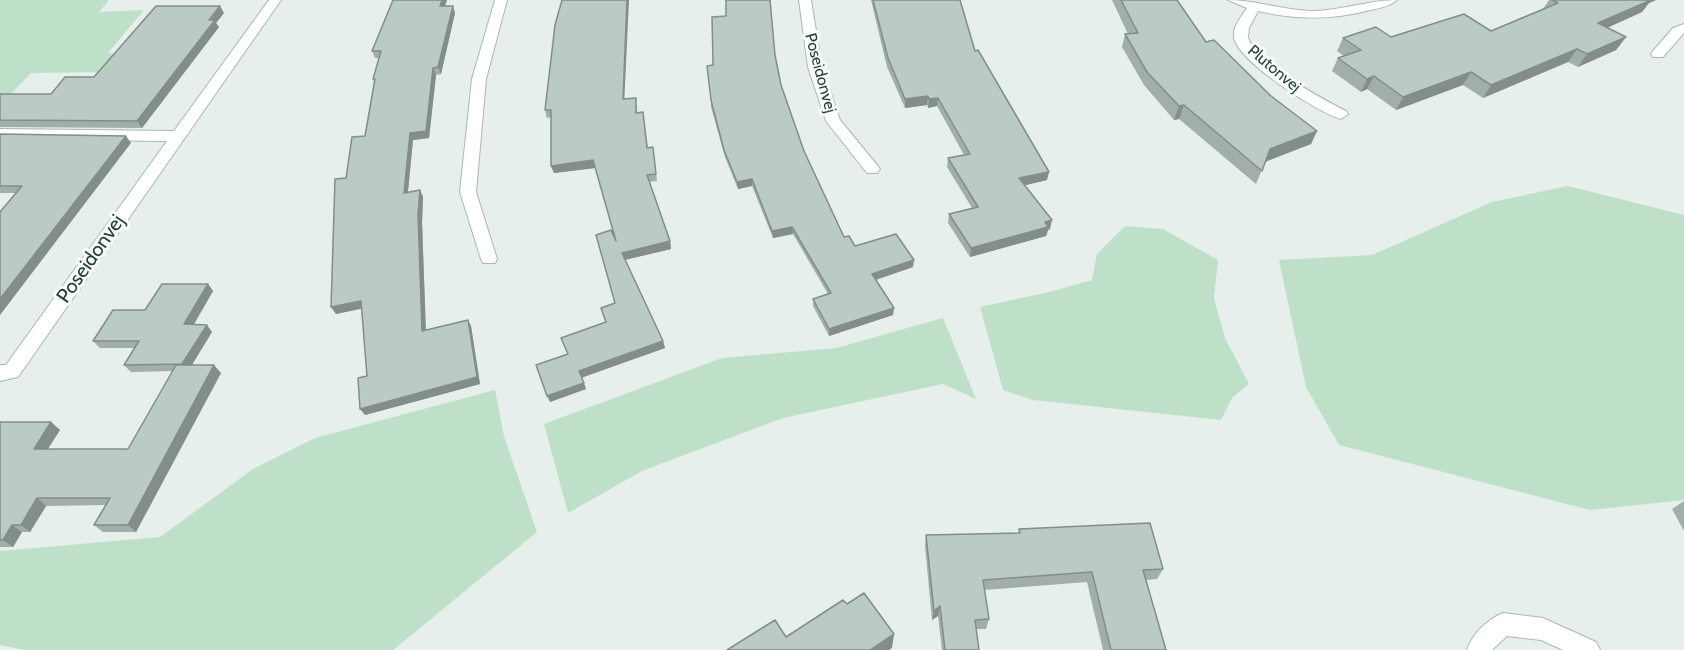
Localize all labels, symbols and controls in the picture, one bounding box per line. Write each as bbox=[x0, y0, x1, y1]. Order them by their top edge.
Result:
street label: Poseidonvej bbox=[800, 31, 840, 115]
street label: Plutonvej bbox=[1244, 41, 1304, 97]
street label: Poseidonvej bbox=[52, 210, 130, 308]

